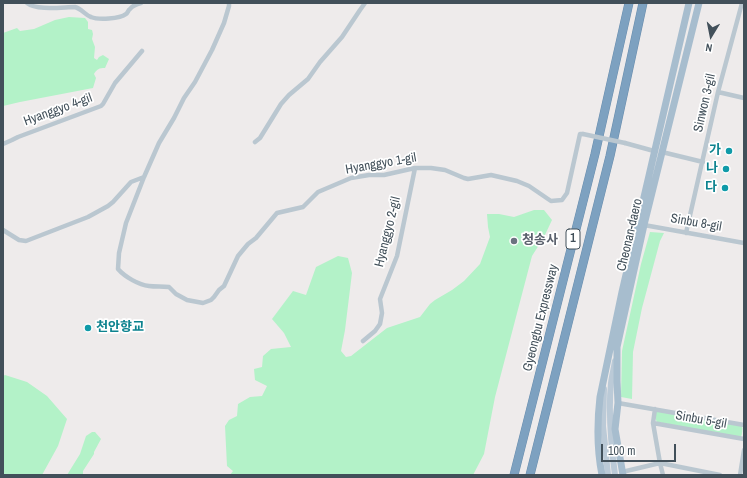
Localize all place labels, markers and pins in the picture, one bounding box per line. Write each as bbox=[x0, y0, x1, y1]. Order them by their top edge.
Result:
place label: 가 bbox=[709, 143, 721, 159]
marker: 가 bbox=[724, 146, 734, 156]
place label: 나 bbox=[706, 161, 718, 177]
marker: 나 bbox=[721, 164, 731, 174]
place label: 다 bbox=[705, 180, 717, 196]
marker: 다 bbox=[720, 183, 730, 193]
place label: 청송사 bbox=[522, 233, 558, 249]
marker: 청송사 bbox=[509, 236, 519, 246]
place label: 천안향교 bbox=[96, 320, 144, 336]
marker: 천안향교 bbox=[83, 323, 93, 333]

